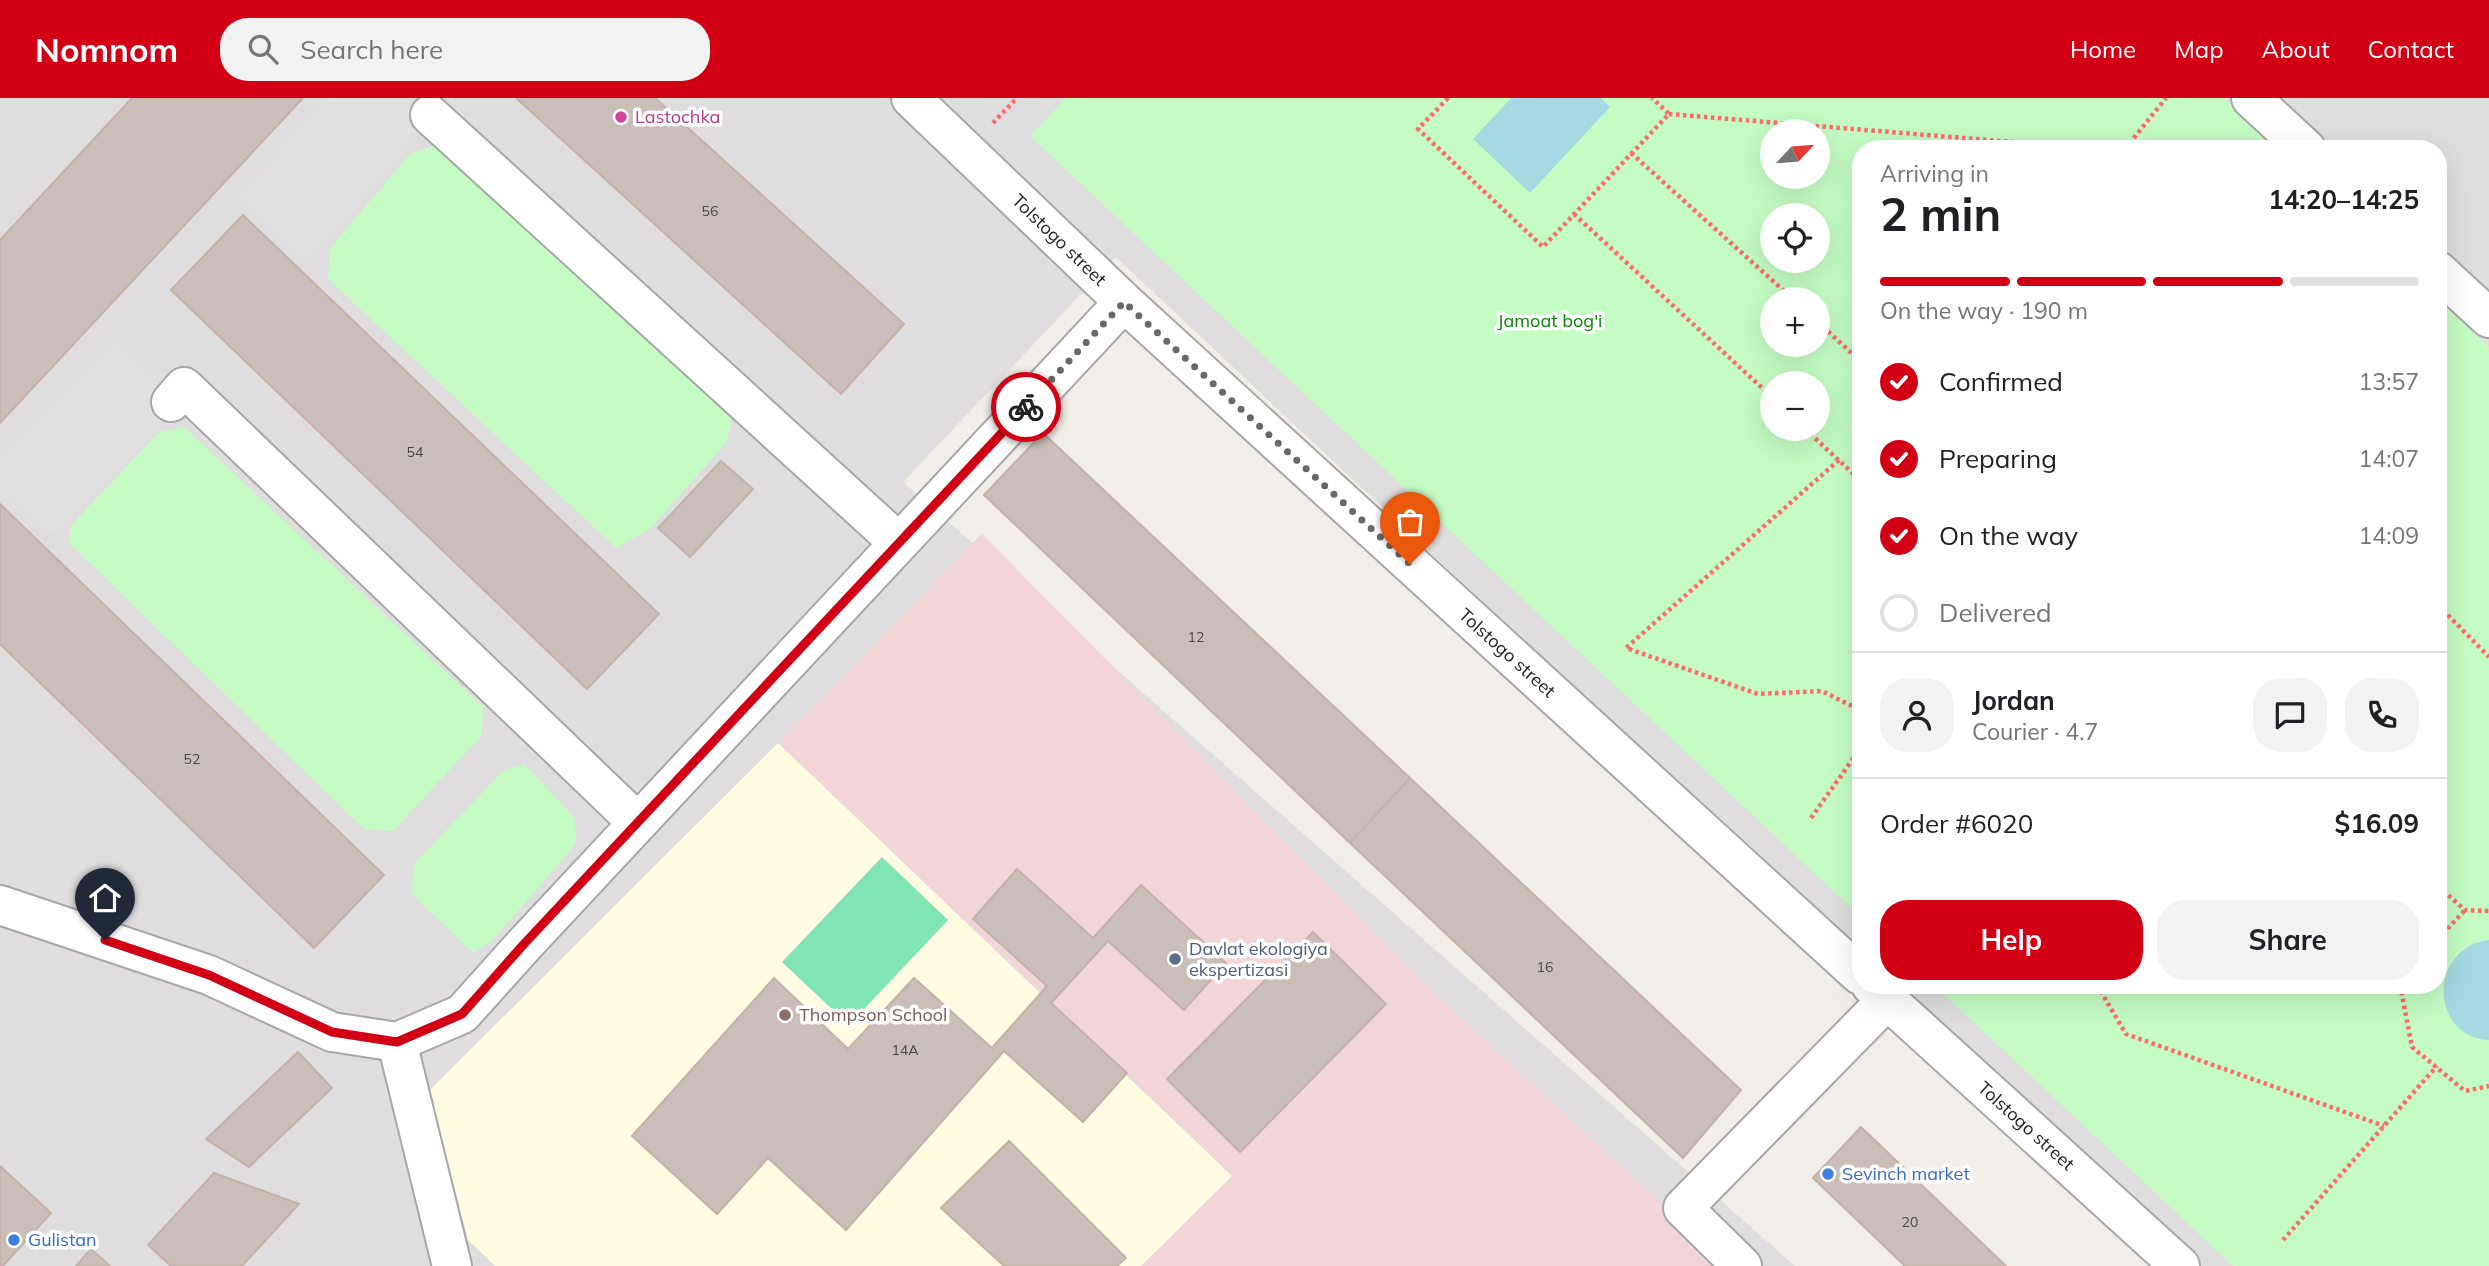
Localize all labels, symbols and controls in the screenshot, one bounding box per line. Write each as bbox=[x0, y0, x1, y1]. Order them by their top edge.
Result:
search box bbox=[220, 18, 710, 81]
text: Nomnom bbox=[35, 29, 178, 70]
icon: search bbox=[244, 30, 282, 68]
text: Search here bbox=[300, 33, 443, 66]
text: Home bbox=[2070, 34, 2136, 64]
text: Map bbox=[2174, 34, 2224, 64]
text: About bbox=[2262, 34, 2330, 64]
text: Contact bbox=[2368, 34, 2454, 64]
place label: Lastochka bbox=[635, 105, 720, 128]
marker: Lastochka bbox=[613, 109, 629, 125]
north arrow bbox=[1760, 119, 1830, 189]
map controls bbox=[1760, 119, 1830, 441]
text: Arriving in bbox=[1880, 159, 1989, 188]
text: 14:20–14:25 bbox=[2268, 183, 2419, 216]
text: 2 min bbox=[1880, 185, 2001, 243]
street label: Tolstogo street bbox=[1007, 189, 1111, 291]
house number: 56 bbox=[702, 202, 718, 220]
button: locate bbox=[1760, 203, 1830, 273]
button: + bbox=[1760, 287, 1830, 357]
text: On the way · 190 m bbox=[1880, 296, 2088, 325]
park label: Jamoat bog'i bbox=[1498, 309, 1602, 332]
icon: check bbox=[1880, 363, 1918, 401]
text: Confirmed bbox=[1939, 365, 2063, 398]
text: 13:57 bbox=[2359, 367, 2419, 396]
button: − bbox=[1760, 371, 1830, 441]
courier bbox=[991, 372, 1061, 442]
icon: bike bbox=[1007, 388, 1045, 426]
icon: check bbox=[1880, 440, 1918, 478]
text: Preparing bbox=[1939, 442, 2057, 475]
house number: 54 bbox=[407, 443, 424, 461]
text: 14:07 bbox=[2359, 444, 2419, 473]
pin bbox=[1380, 492, 1440, 564]
icon: bag bbox=[1391, 503, 1429, 541]
icon: check bbox=[1880, 517, 1918, 555]
text: On the way bbox=[1939, 519, 2078, 552]
text: 14:09 bbox=[2359, 521, 2419, 550]
text: Delivered bbox=[1939, 596, 2052, 629]
street label: Tolstogo street bbox=[1454, 603, 1561, 702]
house number: 12 bbox=[1188, 628, 1204, 646]
button: person bbox=[1880, 678, 1954, 752]
button: chat bbox=[2253, 678, 2327, 752]
button: phone bbox=[2345, 678, 2419, 752]
text: Jordan bbox=[1972, 684, 2055, 717]
text: Courier · 4.7 bbox=[1972, 717, 2098, 746]
house number: 52 bbox=[184, 750, 200, 768]
text: Order #6020 bbox=[1880, 807, 2033, 840]
text: $16.09 bbox=[2335, 807, 2419, 840]
pin bbox=[75, 868, 135, 940]
icon: home bbox=[86, 879, 124, 917]
button: Help bbox=[1880, 900, 2143, 980]
button: Share bbox=[2157, 900, 2419, 980]
place label: Davlat ekologiya ekspertizasi bbox=[1189, 937, 1328, 981]
marker: Davlat ekologiya ekspertizasi bbox=[1167, 951, 1183, 967]
house number: 16 bbox=[1537, 958, 1553, 976]
place label: Thompson School bbox=[799, 1003, 947, 1026]
marker: Thompson School bbox=[777, 1007, 793, 1023]
house number: 14A bbox=[891, 1041, 919, 1059]
street label: Tolstogo street bbox=[1973, 1076, 2080, 1175]
place label: Sevinch market bbox=[1842, 1162, 1970, 1185]
marker: Sevinch market bbox=[1820, 1166, 1836, 1182]
house number: 20 bbox=[1902, 1213, 1918, 1231]
place label: Gulistan bbox=[28, 1228, 97, 1251]
marker: Gulistan bbox=[6, 1232, 22, 1248]

